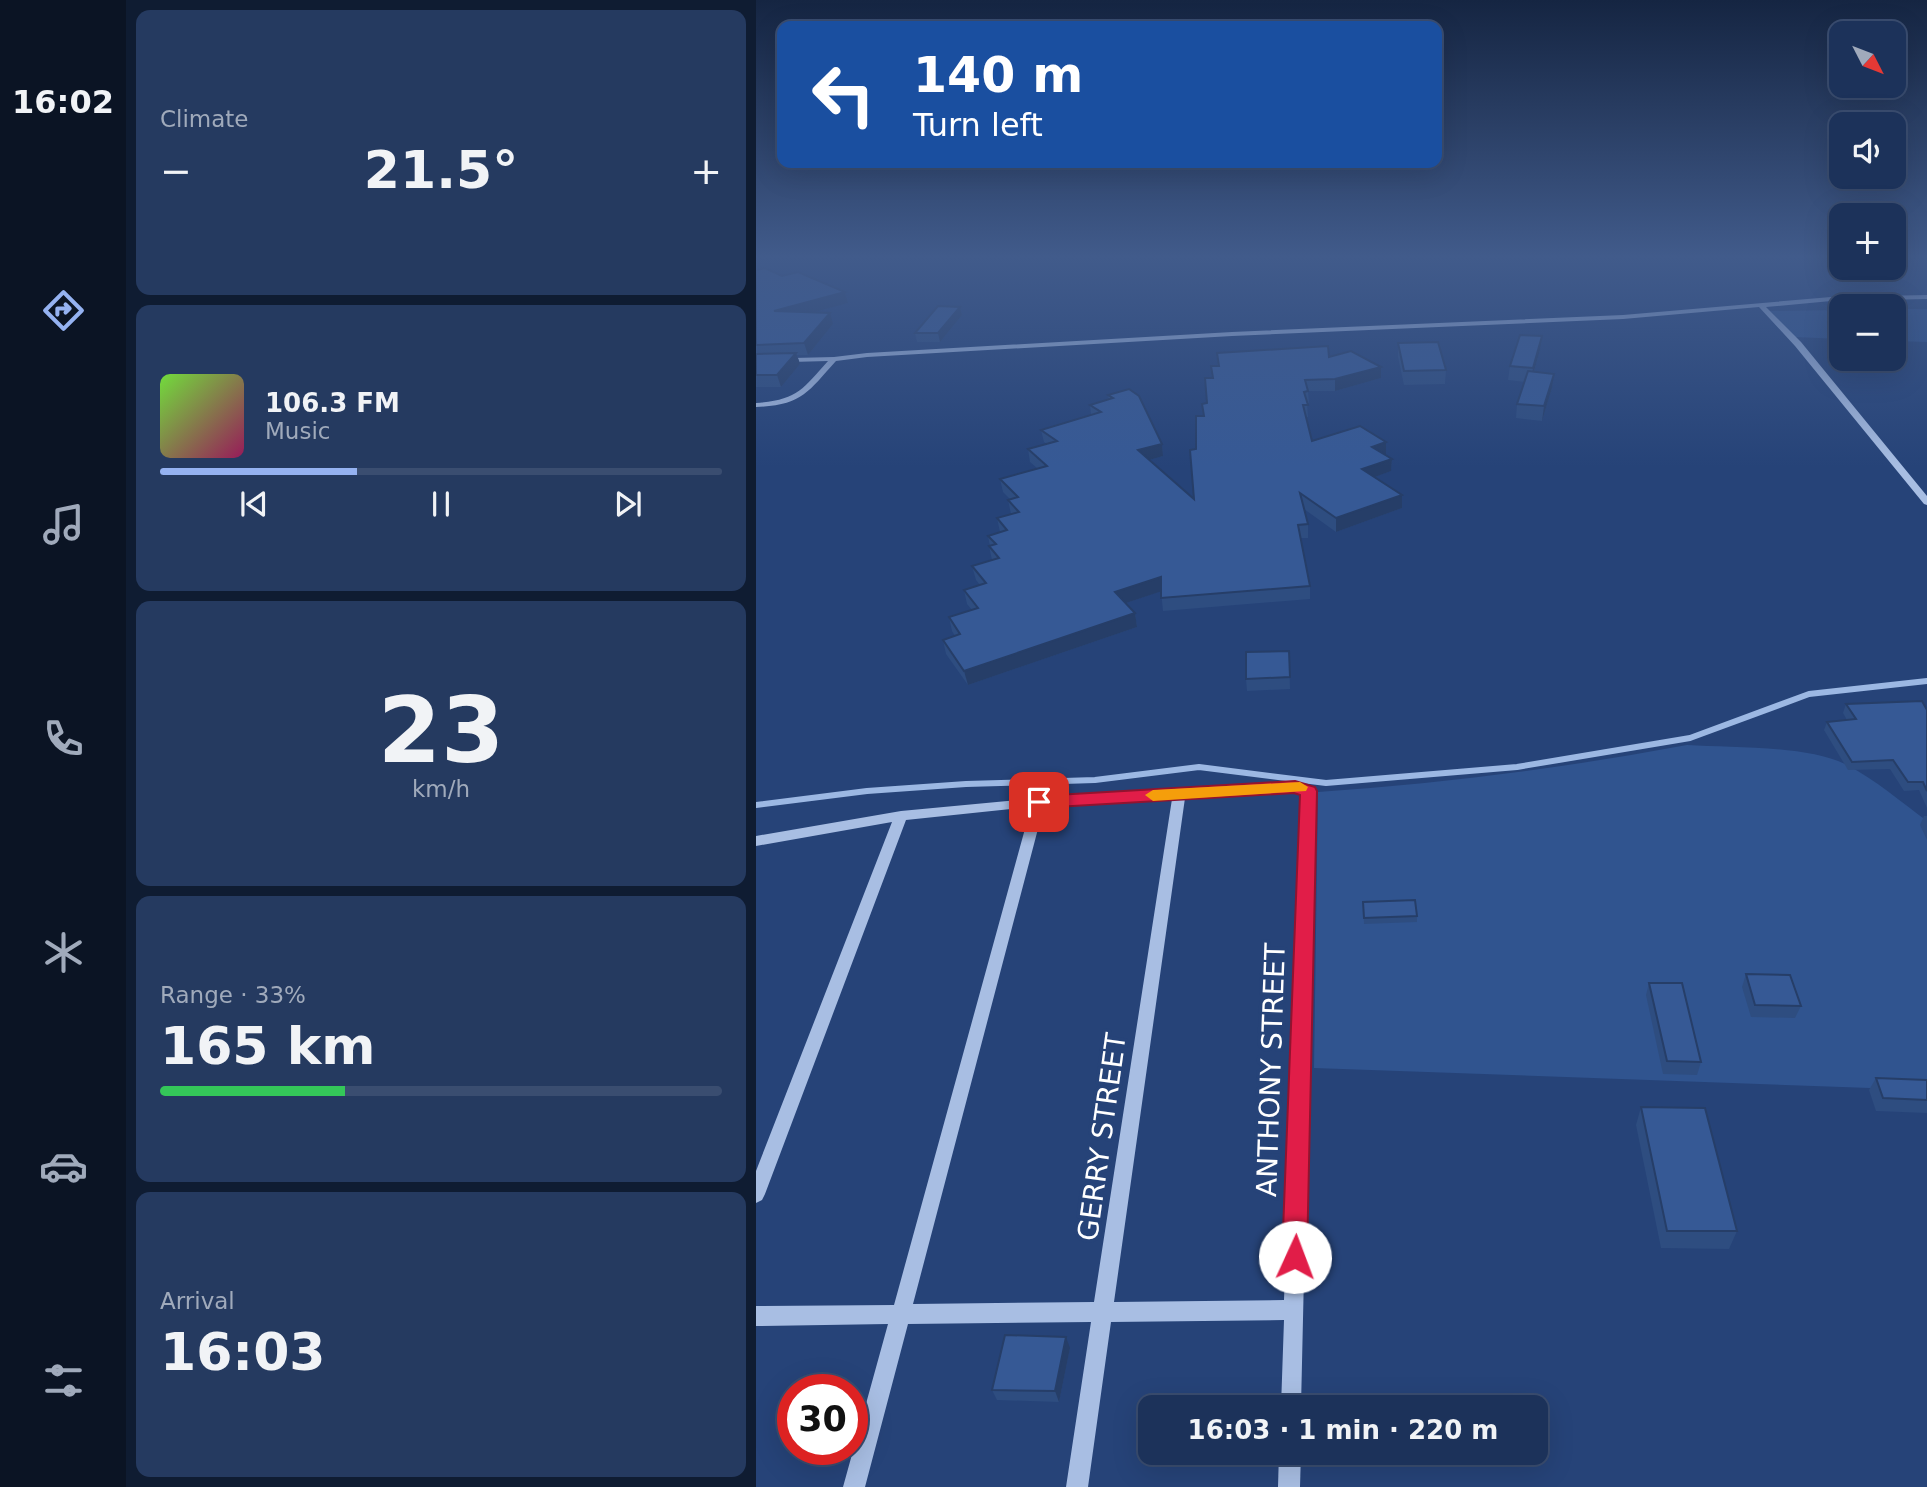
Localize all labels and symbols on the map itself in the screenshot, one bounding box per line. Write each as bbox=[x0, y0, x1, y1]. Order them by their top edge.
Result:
north arrow bbox=[1829, 21, 1906, 98]
pin bbox=[1009, 772, 1069, 832]
street label: ANTHONY STREET bbox=[1250, 942, 1292, 1198]
street label: GERRY STREET bbox=[1071, 1030, 1133, 1243]
position arrow bbox=[1258, 1220, 1332, 1294]
speed limit sign: 30 bbox=[777, 1374, 868, 1465]

